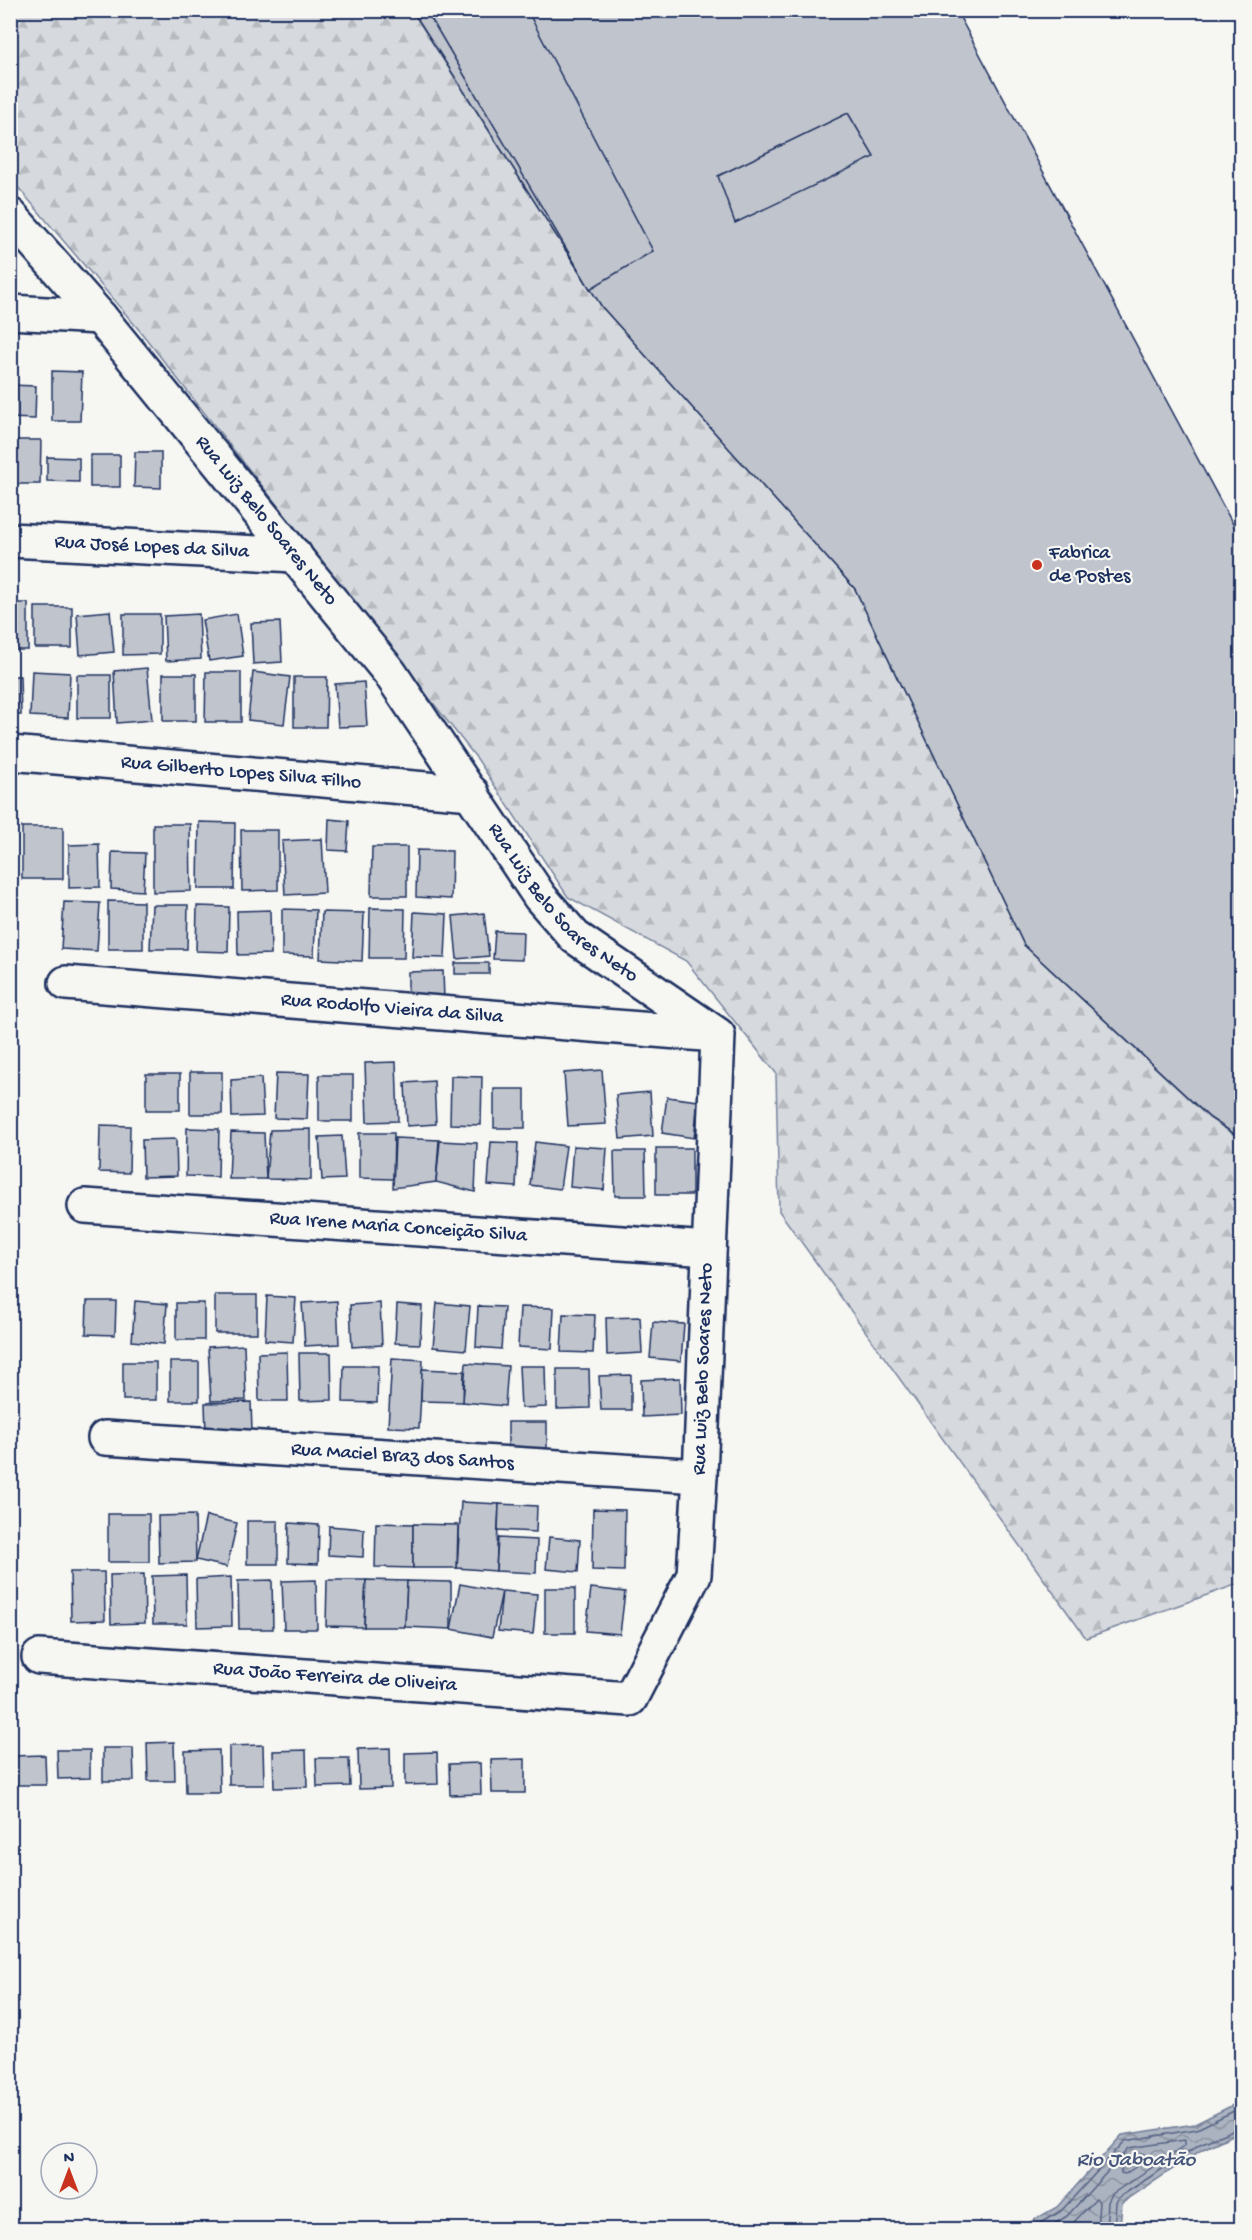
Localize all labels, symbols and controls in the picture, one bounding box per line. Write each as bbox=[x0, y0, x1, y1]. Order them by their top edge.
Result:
street label: Rua Luiz Belo Soares Neto bbox=[190, 431, 342, 611]
street label: Rua José Lopes da Silva bbox=[54, 531, 251, 564]
place label: Fabrica de Postes bbox=[1048, 543, 1131, 589]
marker: Fabrica de Postes bbox=[1030, 558, 1044, 572]
street label: Rua Gilberto Lopes Silva Filho bbox=[120, 751, 362, 795]
street label: Rua Luiz Belo Soares Neto bbox=[483, 819, 642, 988]
street label: Rua Rodolfo Vieira da Silva bbox=[280, 989, 505, 1030]
street label: Rua Irene Maria Conceição Silva bbox=[269, 1207, 529, 1248]
street label: Rua Luiz Belo Soares Neto bbox=[689, 1262, 719, 1476]
street label: Rua Maciel Braz dos Santos bbox=[290, 1438, 515, 1476]
street label: Rua João Ferreira de Oliveira bbox=[212, 1658, 459, 1698]
north arrow bbox=[39, 2141, 99, 2201]
water label: Rio Jaboatão bbox=[1077, 2149, 1197, 2174]
text: N bbox=[64, 2150, 75, 2169]

